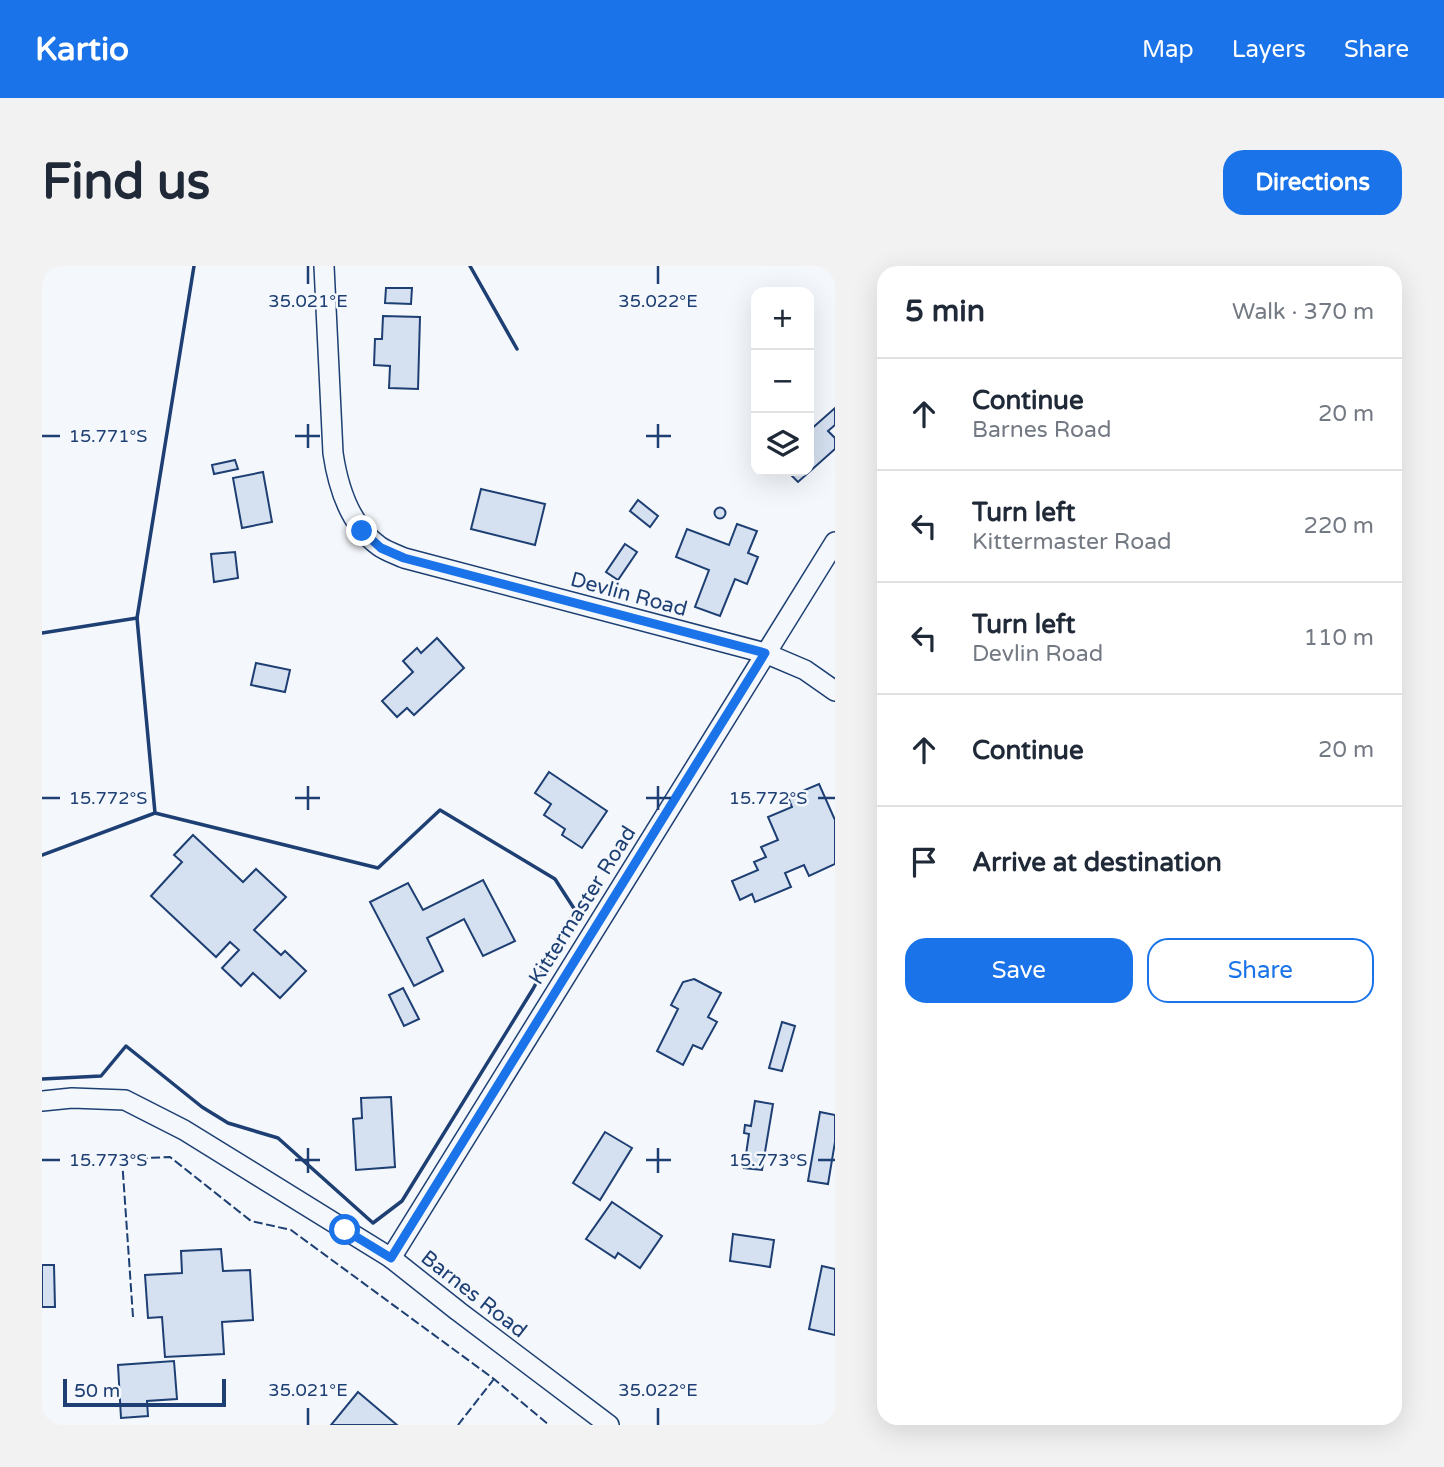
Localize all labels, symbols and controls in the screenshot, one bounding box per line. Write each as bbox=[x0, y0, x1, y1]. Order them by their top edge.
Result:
text: Kartio bbox=[35, 30, 129, 69]
text: Map bbox=[1142, 35, 1194, 64]
text: Layers bbox=[1232, 35, 1306, 64]
text: Share bbox=[1344, 35, 1409, 64]
button: Directions bbox=[1223, 150, 1402, 215]
text: Find us bbox=[42, 153, 210, 212]
map controls bbox=[751, 287, 814, 476]
button: + bbox=[751, 287, 814, 350]
text: 35.021°E bbox=[268, 290, 348, 312]
text: 35.022°E bbox=[618, 290, 698, 312]
text: 5 min bbox=[905, 293, 985, 330]
text: Walk · 370 m bbox=[1232, 298, 1374, 326]
button: − bbox=[751, 350, 814, 413]
text: Continue bbox=[972, 385, 1084, 416]
icon: ahead bbox=[905, 395, 943, 433]
text: 20 m bbox=[1318, 400, 1374, 428]
button: layers bbox=[751, 413, 814, 476]
text: Barnes Road bbox=[972, 416, 1112, 444]
text: 15.771°S bbox=[69, 425, 147, 447]
text: Turn left bbox=[972, 497, 1075, 528]
icon: left bbox=[905, 507, 943, 545]
text: 220 m bbox=[1304, 512, 1374, 540]
route end bbox=[346, 515, 377, 546]
text: Kittermaster Road bbox=[972, 528, 1172, 556]
street label: Devlin Road bbox=[568, 567, 690, 622]
text: Turn left bbox=[972, 609, 1075, 640]
icon: left bbox=[905, 619, 943, 657]
text: 110 m bbox=[1304, 624, 1374, 652]
text: Devlin Road bbox=[972, 640, 1103, 668]
icon: ahead bbox=[905, 731, 943, 769]
text: Continue bbox=[972, 735, 1084, 766]
text: 20 m bbox=[1318, 736, 1374, 764]
text: 15.772°S bbox=[69, 787, 147, 809]
text: 15.772°S bbox=[729, 787, 807, 809]
street label: Kittermaster Road bbox=[524, 821, 641, 989]
icon: arrive bbox=[905, 843, 943, 881]
text: Arrive at destination bbox=[972, 847, 1222, 878]
button: Save bbox=[905, 938, 1133, 1003]
button: Share bbox=[1147, 938, 1374, 1003]
text: 15.773°S bbox=[69, 1149, 147, 1171]
text: 15.773°S bbox=[729, 1149, 807, 1171]
route start bbox=[329, 1214, 360, 1245]
street label: Barnes Road bbox=[416, 1245, 532, 1343]
scale bar bbox=[63, 1376, 226, 1408]
text: 35.021°E bbox=[268, 1379, 348, 1401]
text: 35.022°E bbox=[618, 1379, 698, 1401]
text: 50 m bbox=[74, 1380, 120, 1402]

